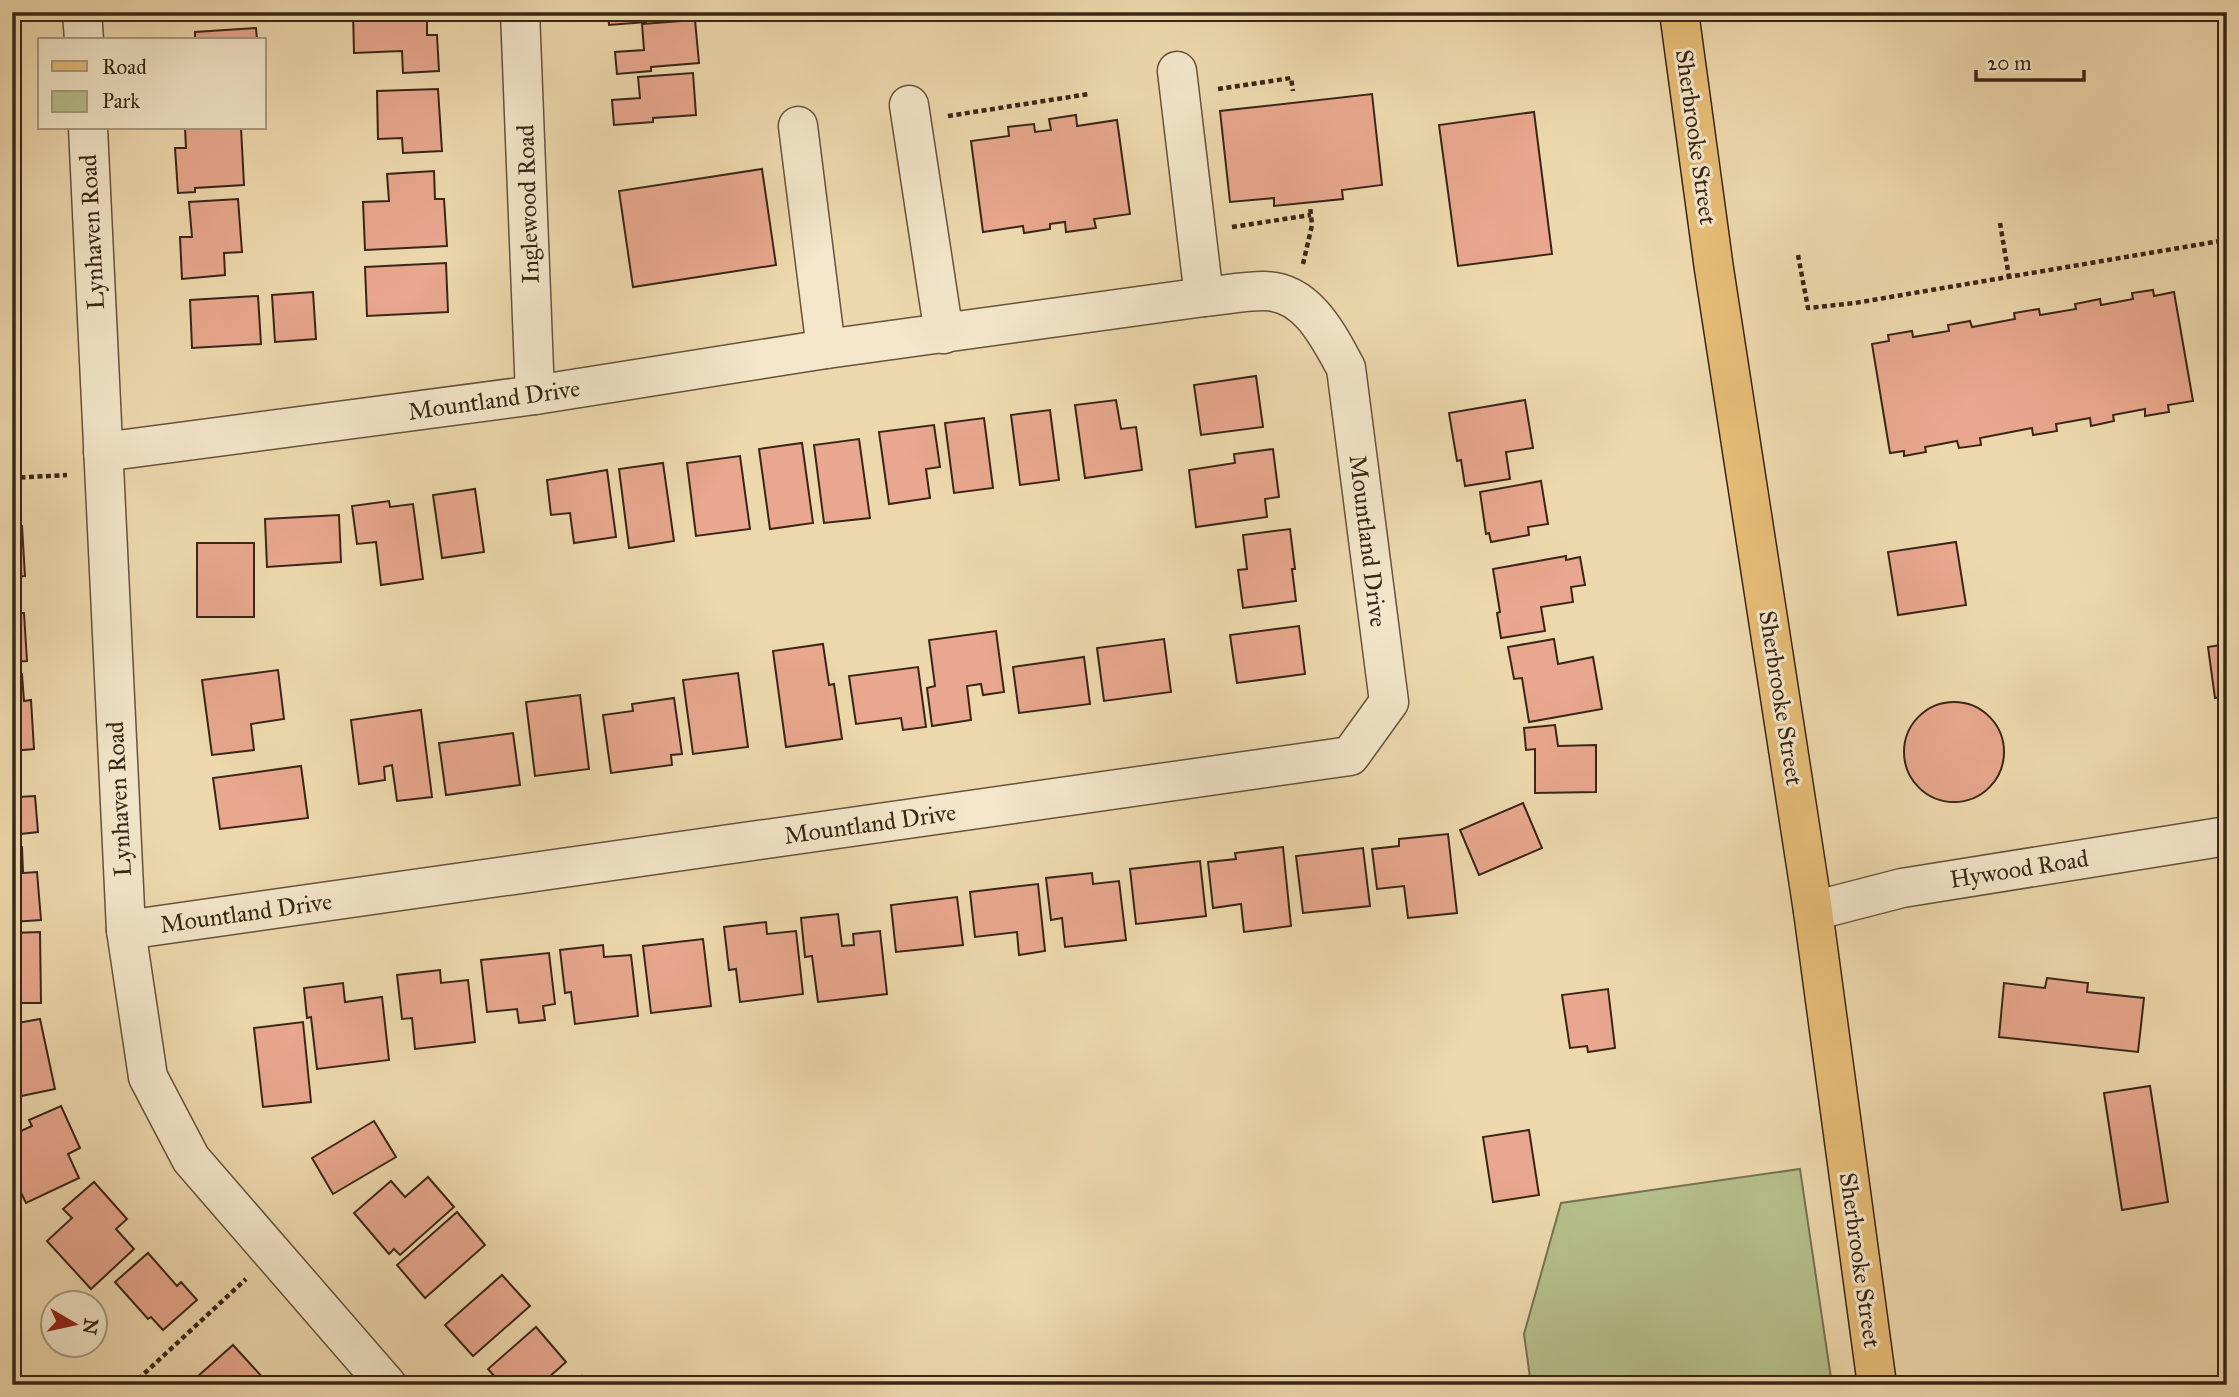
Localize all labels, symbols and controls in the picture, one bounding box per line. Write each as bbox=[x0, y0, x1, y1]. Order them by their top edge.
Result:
legend bbox=[38, 38, 266, 130]
scale bar bbox=[1976, 38, 2085, 82]
street label: Sherbrooke Street bbox=[1669, 47, 1723, 227]
text: 20 m bbox=[1987, 50, 2032, 76]
text: Road bbox=[102, 54, 147, 80]
text: Park bbox=[102, 88, 140, 114]
street label: Inglewood Road bbox=[510, 124, 546, 284]
street label: Lynhaven Road bbox=[73, 154, 111, 310]
street label: Mountland Drive bbox=[406, 373, 582, 427]
street label: Mountland Drive bbox=[1343, 453, 1393, 629]
street label: Sherbrooke Street bbox=[1752, 608, 1810, 788]
street label: Lynhaven Road bbox=[100, 721, 138, 877]
street label: Mountland Drive bbox=[782, 797, 958, 851]
street label: Hywood Road bbox=[1948, 843, 2090, 895]
street label: Mountland Drive bbox=[158, 886, 334, 940]
street label: Sherbrooke Street bbox=[1833, 1170, 1887, 1350]
north arrow bbox=[38, 1288, 108, 1358]
text: N bbox=[78, 1317, 103, 1336]

